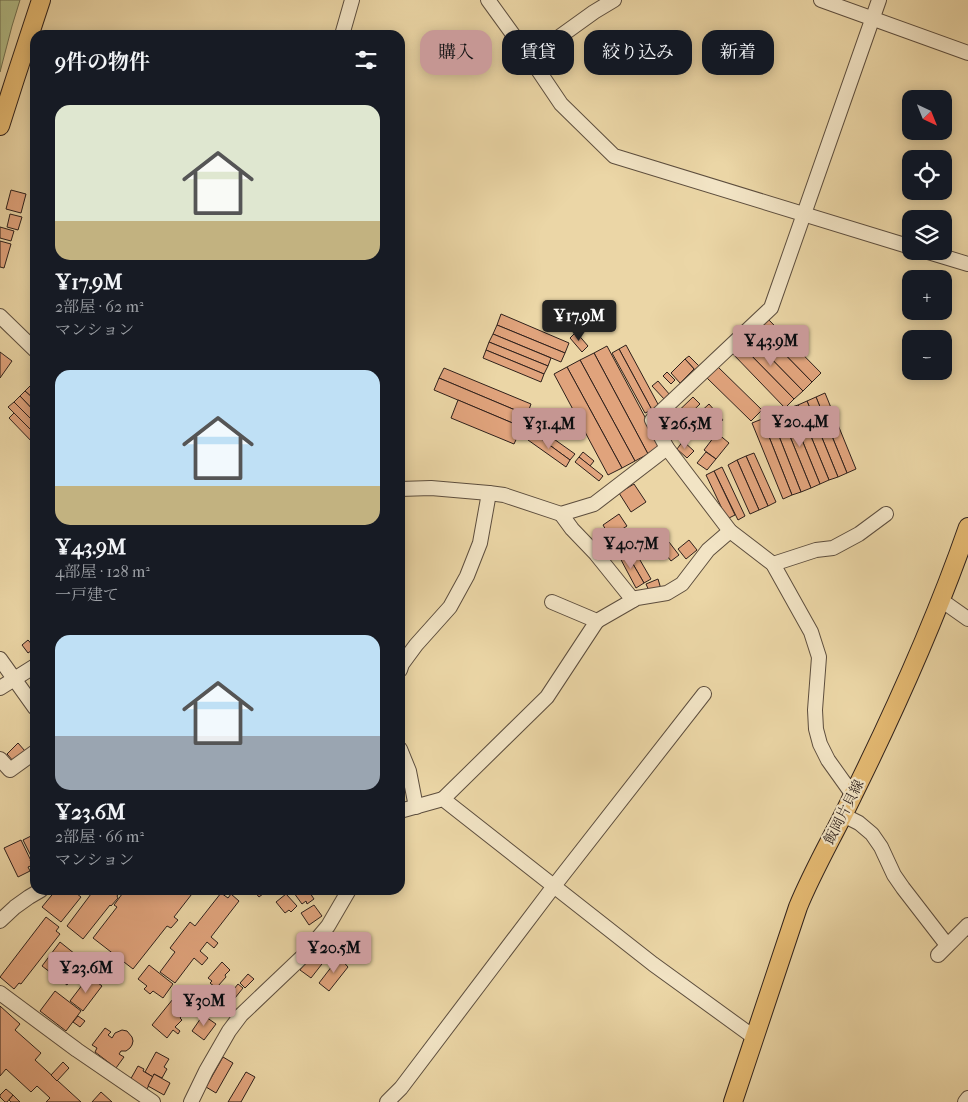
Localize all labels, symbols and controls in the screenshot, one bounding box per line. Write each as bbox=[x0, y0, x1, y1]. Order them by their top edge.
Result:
chip: 購入 bbox=[420, 30, 492, 75]
chip: 賃貸 bbox=[502, 30, 574, 75]
chip: 絞り込み bbox=[584, 30, 692, 75]
chip: 新着 bbox=[702, 30, 774, 75]
icon: filters bbox=[352, 46, 380, 74]
text: 9件の物件 bbox=[55, 50, 150, 74]
north arrow bbox=[902, 90, 952, 140]
map controls bbox=[902, 90, 952, 380]
icon: home bbox=[173, 138, 263, 228]
button: locate bbox=[902, 150, 952, 200]
button: layers bbox=[902, 210, 952, 260]
text: ¥17.9M bbox=[55, 270, 123, 294]
button: + bbox=[902, 270, 952, 320]
text: 2部屋 · 62 m² bbox=[55, 297, 143, 316]
pin: ¥17.9M bbox=[538, 300, 620, 342]
text: ¥17.9M bbox=[553, 306, 605, 325]
text: マンション bbox=[55, 320, 134, 339]
pin: ¥43.9M bbox=[730, 324, 812, 367]
button: − bbox=[902, 330, 952, 380]
text: ¥43.9M bbox=[744, 331, 798, 350]
icon: home bbox=[173, 403, 263, 493]
pin: ¥20.4M bbox=[759, 406, 841, 448]
pin: ¥31.4M bbox=[508, 408, 590, 450]
pin: ¥26.5M bbox=[644, 408, 726, 450]
text: ¥20.4M bbox=[771, 412, 829, 431]
text: ¥31.4M bbox=[523, 414, 575, 433]
text: ¥26.5M bbox=[658, 414, 712, 433]
pin: ¥40.7M bbox=[590, 528, 672, 570]
text: ¥40.7M bbox=[603, 534, 659, 553]
text: ¥43.9M bbox=[55, 535, 126, 559]
text: 4部屋 · 128 m² bbox=[55, 562, 150, 581]
text: 一戸建て bbox=[55, 585, 119, 604]
icon: home bbox=[173, 668, 263, 758]
street label: 飯岡片貝線 bbox=[821, 777, 867, 847]
text: ¥23.6M bbox=[55, 800, 125, 824]
text: 2部屋 · 66 m² bbox=[55, 827, 144, 846]
text: マンション bbox=[55, 850, 134, 869]
pin: ¥20.5M bbox=[293, 932, 375, 974]
text: ¥20.5M bbox=[307, 938, 361, 957]
pin: ¥23.6M bbox=[45, 952, 127, 994]
text: ¥23.6M bbox=[59, 958, 113, 977]
pin: ¥30M bbox=[174, 984, 234, 1027]
text: ¥30M bbox=[183, 991, 225, 1010]

